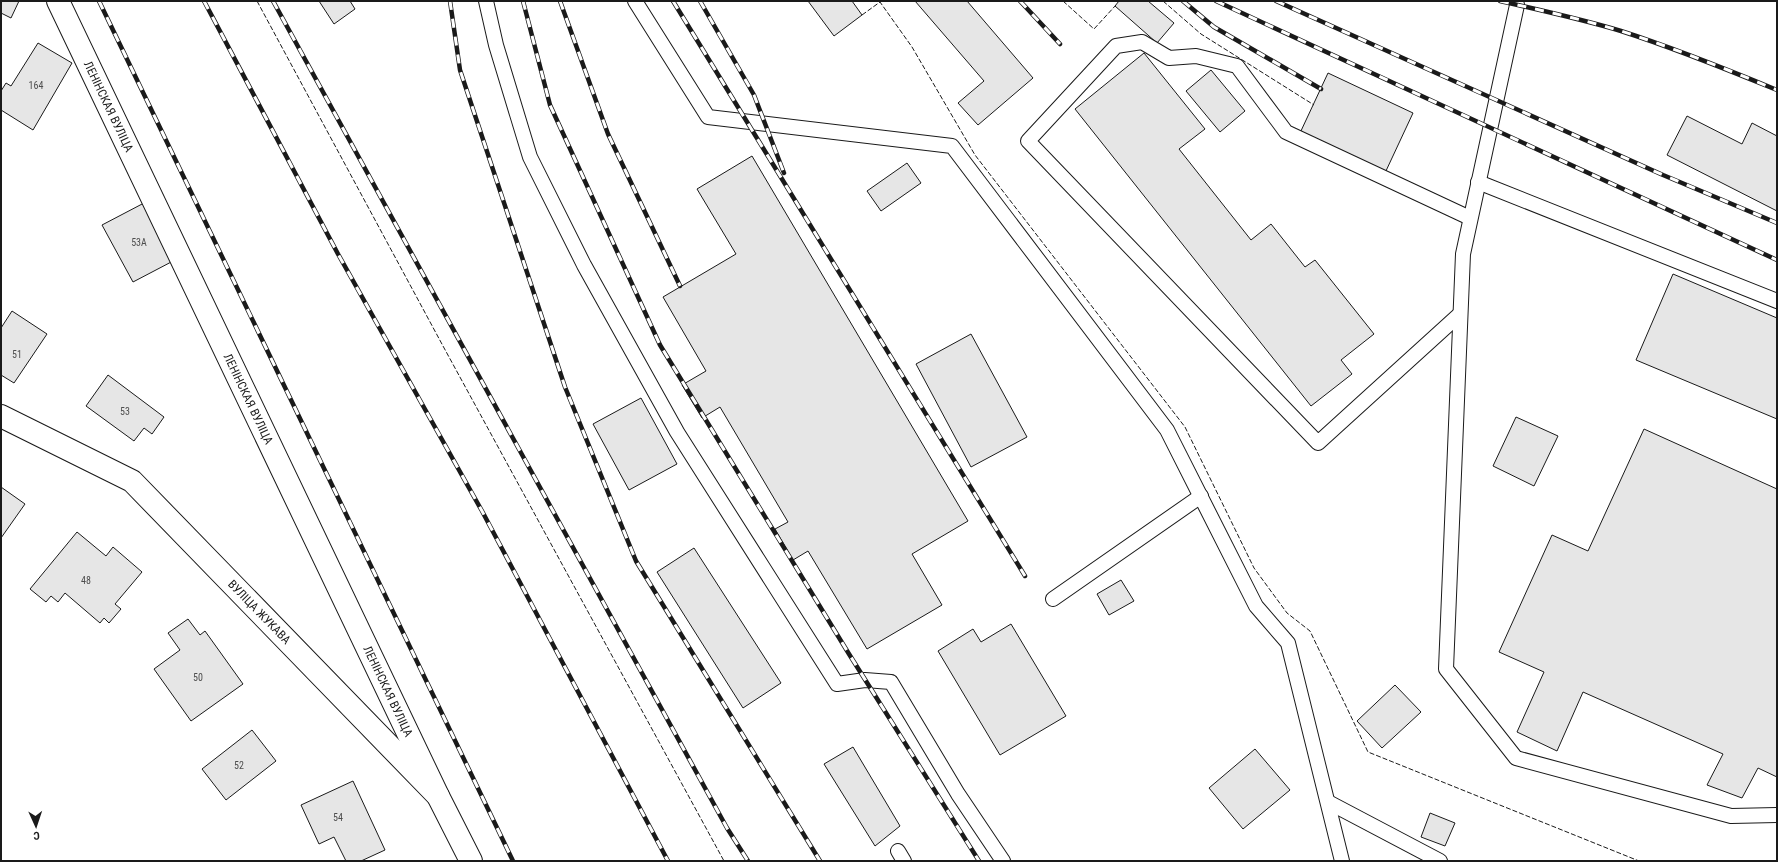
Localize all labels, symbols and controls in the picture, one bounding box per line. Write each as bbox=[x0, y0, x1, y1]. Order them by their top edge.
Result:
street label: ЛЕНІНСКАЯ ВУЛІЦА bbox=[81, 59, 136, 154]
house number: 164 bbox=[29, 80, 43, 91]
house number: 53А bbox=[131, 237, 147, 248]
house number: 51 bbox=[12, 349, 22, 360]
street label: ЛЕНІНСКАЯ ВУЛІЦА bbox=[221, 351, 276, 447]
house number: 53 bbox=[120, 406, 130, 417]
house number: 48 bbox=[81, 575, 91, 586]
street label: ВУЛІЦА ЖУКАВА bbox=[225, 577, 294, 647]
street label: ЛЕНІНСКАЯ ВУЛІЦА bbox=[360, 643, 416, 739]
house number: 50 bbox=[193, 672, 203, 683]
house number: 52 bbox=[234, 760, 244, 771]
north arrow bbox=[16, 806, 56, 846]
house number: 54 bbox=[333, 812, 343, 823]
text: С bbox=[33, 829, 40, 842]

